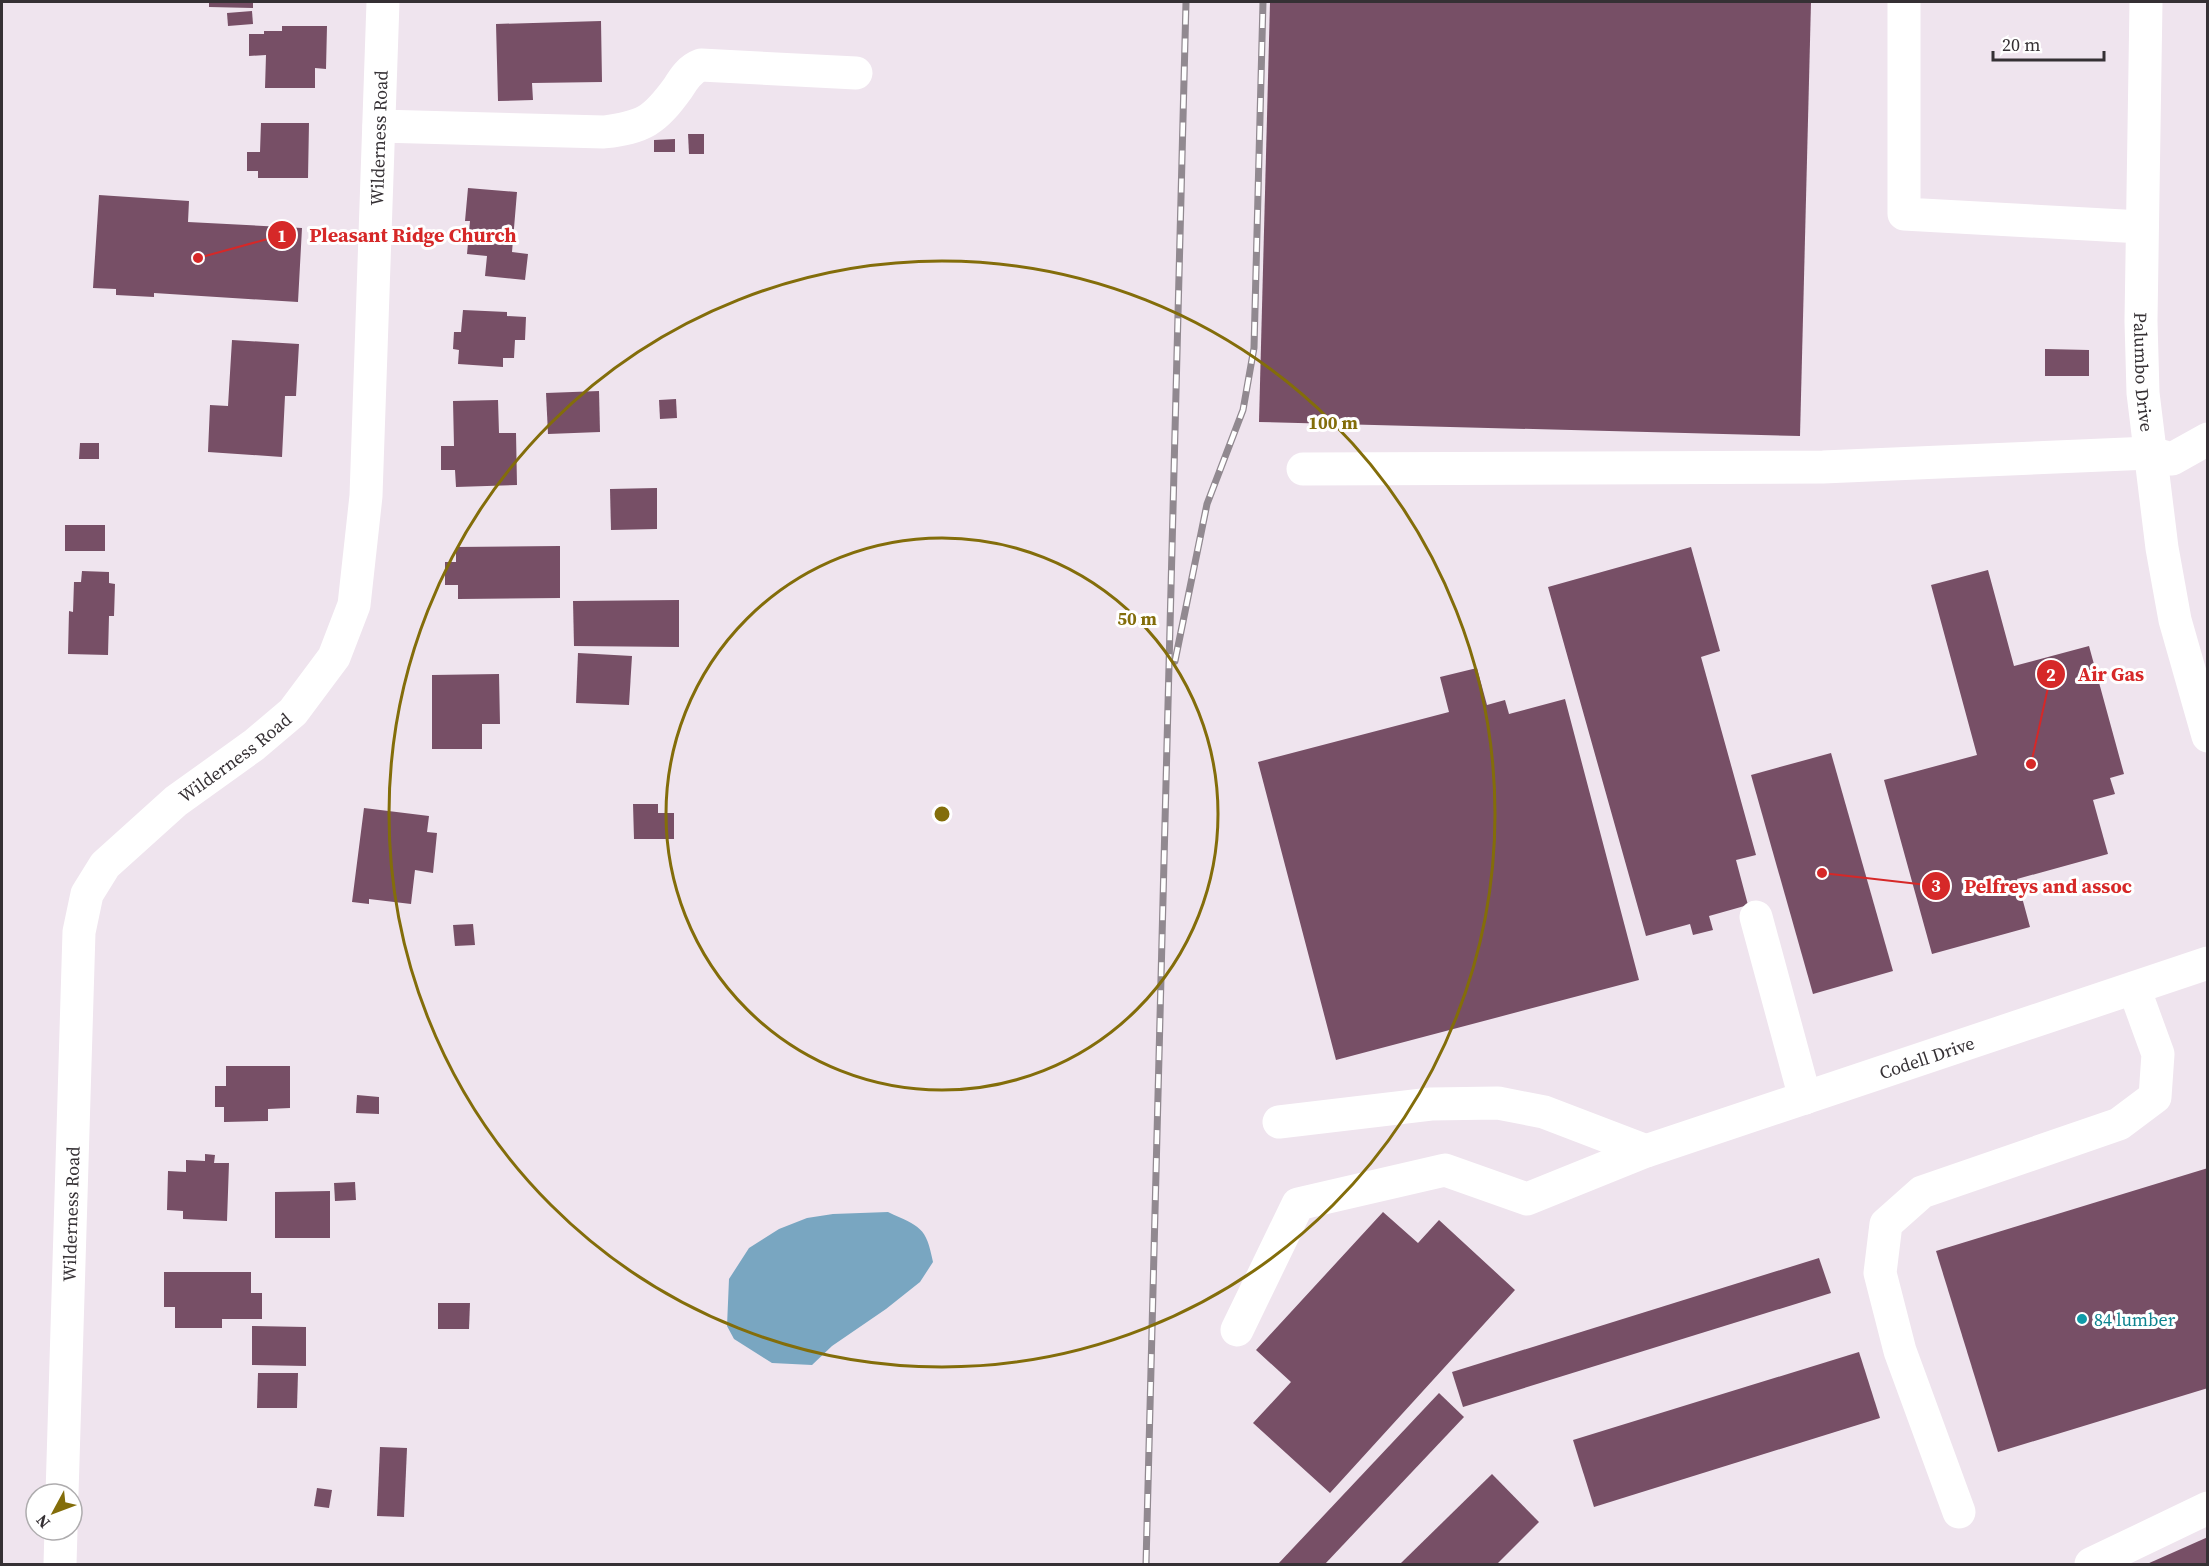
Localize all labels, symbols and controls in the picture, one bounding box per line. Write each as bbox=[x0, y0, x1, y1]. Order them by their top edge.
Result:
scale bar bbox=[1993, 24, 2104, 62]
text: 20 m bbox=[2002, 32, 2040, 57]
street label: Wilderness Road bbox=[363, 70, 393, 206]
callout: Pleasant Ridge Church bbox=[267, 216, 528, 254]
text: Pleasant Ridge Church bbox=[309, 221, 517, 249]
text: 1 bbox=[277, 223, 287, 248]
street label: Palumbo Drive bbox=[2128, 312, 2160, 433]
text: 100 m bbox=[1308, 410, 1358, 435]
text: 50 m bbox=[1117, 606, 1157, 631]
callout: Air Gas bbox=[2036, 655, 2156, 693]
text: Air Gas bbox=[2078, 660, 2144, 688]
text: 2 bbox=[2046, 662, 2056, 687]
street label: Wilderness Road bbox=[173, 706, 296, 808]
centre of rings bbox=[932, 804, 952, 824]
callout: Pelfreys and assoc bbox=[1921, 867, 2144, 905]
text: Pelfreys and assoc bbox=[1964, 872, 2132, 900]
text: 3 bbox=[1931, 873, 1941, 898]
street label: Codell Drive bbox=[1876, 1030, 1977, 1085]
street label: Wilderness Road bbox=[56, 1146, 85, 1282]
place label: 84 lumber bbox=[2094, 1307, 2176, 1332]
marker: 84 lumber bbox=[2075, 1312, 2089, 1326]
north arrow bbox=[24, 1482, 84, 1542]
text: N bbox=[30, 1510, 55, 1533]

